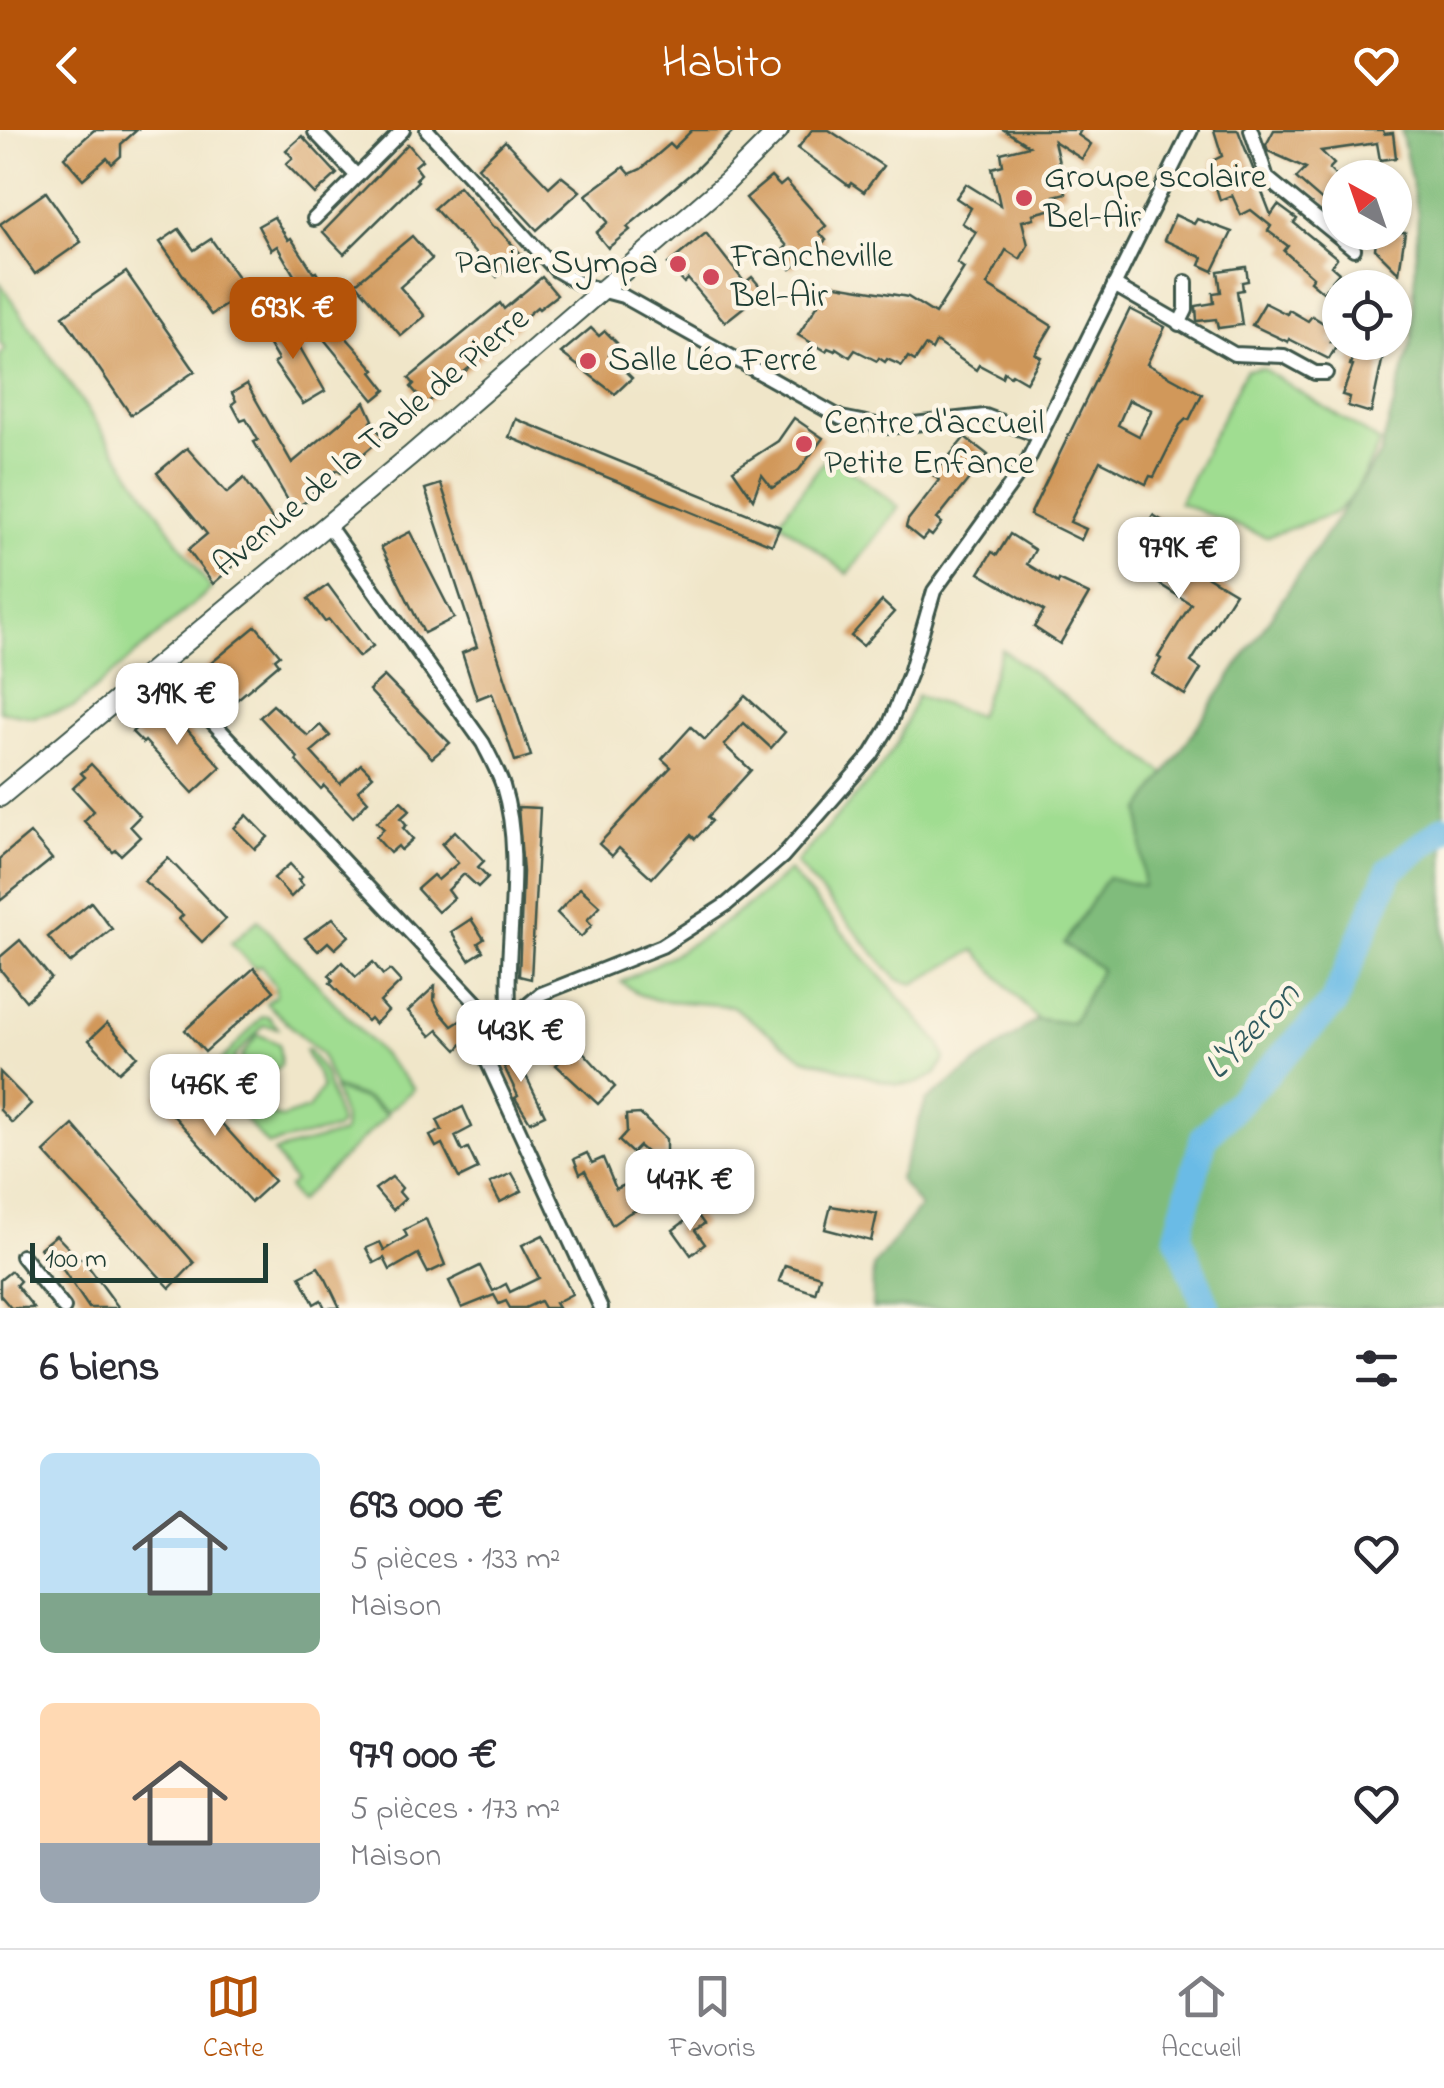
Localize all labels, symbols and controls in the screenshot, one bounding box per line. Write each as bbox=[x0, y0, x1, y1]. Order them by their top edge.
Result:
text: Habito bbox=[662, 32, 782, 98]
icon: back bbox=[40, 38, 95, 93]
icon: heart bbox=[1349, 38, 1404, 93]
place label: Groupe scolaire Bel-Air bbox=[1043, 153, 1267, 244]
north arrow bbox=[1322, 160, 1412, 250]
map controls bbox=[1322, 160, 1412, 360]
marker: Groupe scolaire Bel-Air bbox=[1013, 187, 1035, 209]
place label: Francheville Bel-Air bbox=[730, 232, 893, 323]
place label: Panier Sympa bbox=[455, 239, 658, 290]
marker: Panier Sympa bbox=[667, 253, 689, 275]
marker: Francheville Bel-Air bbox=[700, 266, 722, 288]
button: locate bbox=[1322, 270, 1412, 360]
pin: 693K € bbox=[212, 277, 374, 362]
text: 693K € bbox=[252, 286, 334, 333]
street label: Avenue de la Table de Pierre bbox=[203, 295, 542, 591]
place label: Salle Léo Ferré bbox=[608, 336, 817, 387]
marker: Salle Léo Ferré bbox=[577, 350, 599, 372]
place label: Centre d'accueil Petite Enfance bbox=[824, 399, 1044, 490]
marker: Centre d'accueil Petite Enfance bbox=[793, 433, 815, 455]
pin: 979K € bbox=[1098, 517, 1260, 602]
text: 979K € bbox=[1140, 526, 1218, 573]
pin: 319K € bbox=[96, 663, 258, 748]
text: 319K € bbox=[138, 672, 216, 719]
water label: L'Yzeron bbox=[1192, 969, 1315, 1094]
pin: 443K € bbox=[440, 1000, 602, 1085]
text: 443K € bbox=[478, 1009, 564, 1056]
pin: 476K € bbox=[134, 1054, 296, 1139]
text: 476K € bbox=[172, 1063, 258, 1110]
pin: 447K € bbox=[609, 1149, 771, 1234]
text: 447K € bbox=[647, 1158, 733, 1205]
scale bar bbox=[30, 1238, 268, 1282]
text: 100 m bbox=[45, 1240, 107, 1281]
text: 6 biens bbox=[40, 1338, 160, 1399]
icon: filters bbox=[1349, 1341, 1404, 1396]
text: 693 000 € bbox=[350, 1476, 503, 1537]
icon: home bbox=[120, 1493, 240, 1613]
icon: heart bbox=[1349, 1526, 1404, 1581]
text: 5 pièces · 133 m² bbox=[350, 1537, 560, 1584]
text: Maison bbox=[350, 1584, 441, 1631]
text: 979 000 € bbox=[350, 1726, 497, 1787]
icon: home bbox=[120, 1743, 240, 1863]
icon: heart bbox=[1349, 1776, 1404, 1831]
text: 5 pièces · 173 m² bbox=[350, 1787, 560, 1834]
text: Maison bbox=[350, 1834, 441, 1881]
tab: Carte bbox=[203, 1969, 264, 2070]
tab: Favoris bbox=[669, 1969, 756, 2070]
tab: Accueil bbox=[1161, 1969, 1241, 2070]

